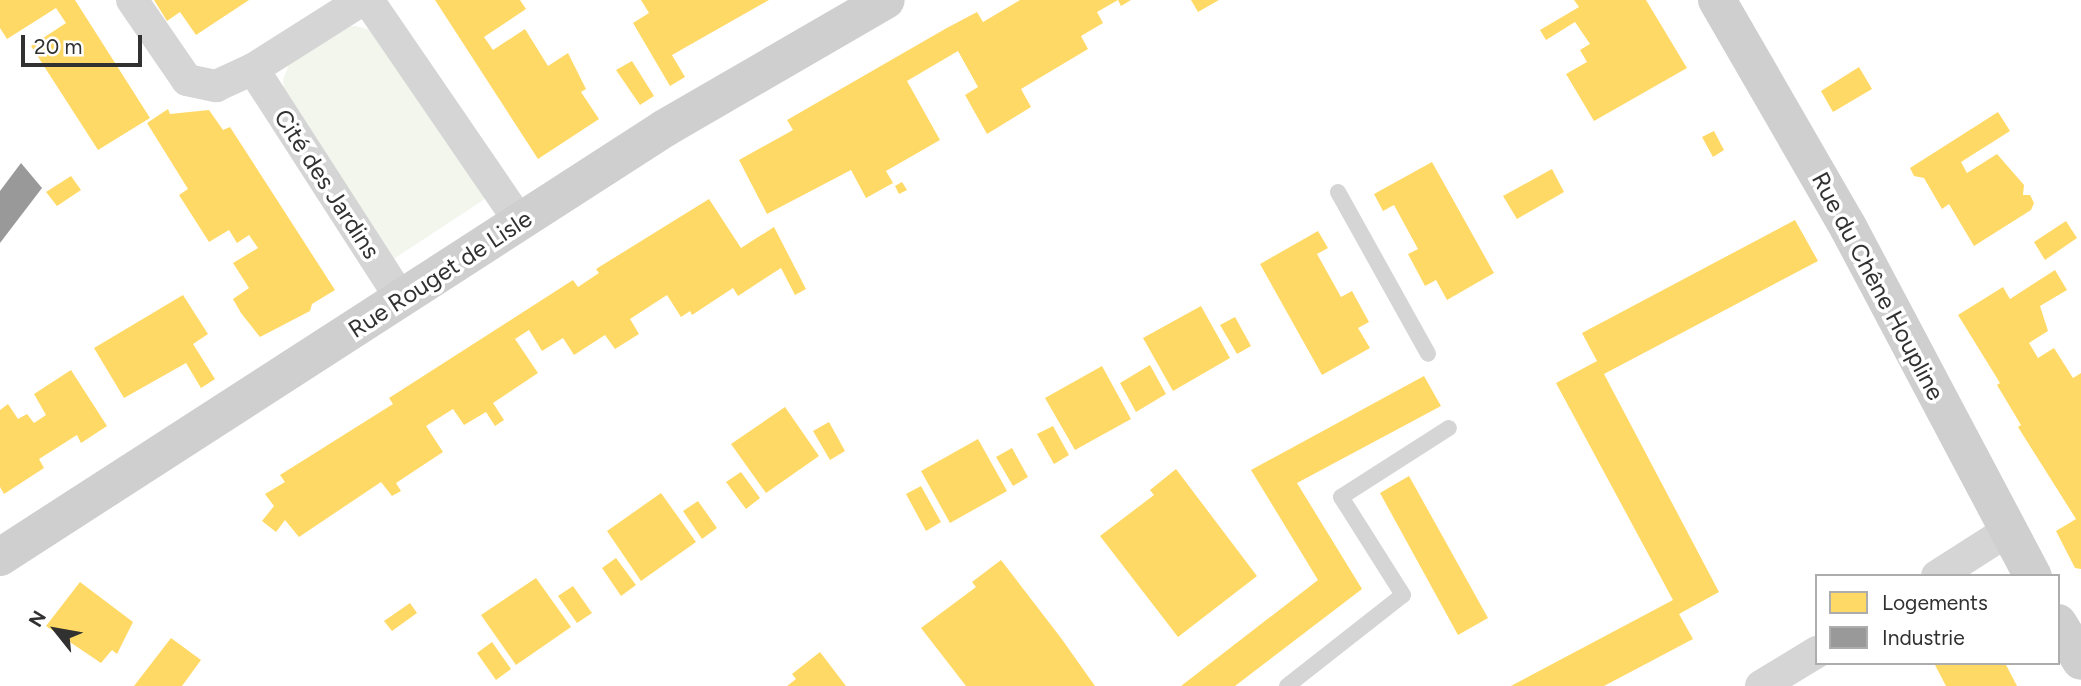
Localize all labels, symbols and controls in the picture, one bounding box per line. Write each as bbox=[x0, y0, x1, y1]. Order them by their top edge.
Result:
scale bar bbox=[24, 21, 145, 65]
text: 20 m bbox=[34, 34, 82, 59]
street label: Cité des Jardins bbox=[268, 104, 386, 264]
street label: Rue du Chêne Houpline bbox=[1806, 167, 1950, 405]
street label: Rue Rouget de Lisle bbox=[343, 204, 537, 344]
legend bbox=[1815, 574, 2060, 665]
text: Logements bbox=[1882, 590, 1988, 615]
north arrow bbox=[21, 595, 91, 665]
text: N bbox=[24, 607, 51, 631]
text: Industrie bbox=[1882, 625, 1965, 650]

